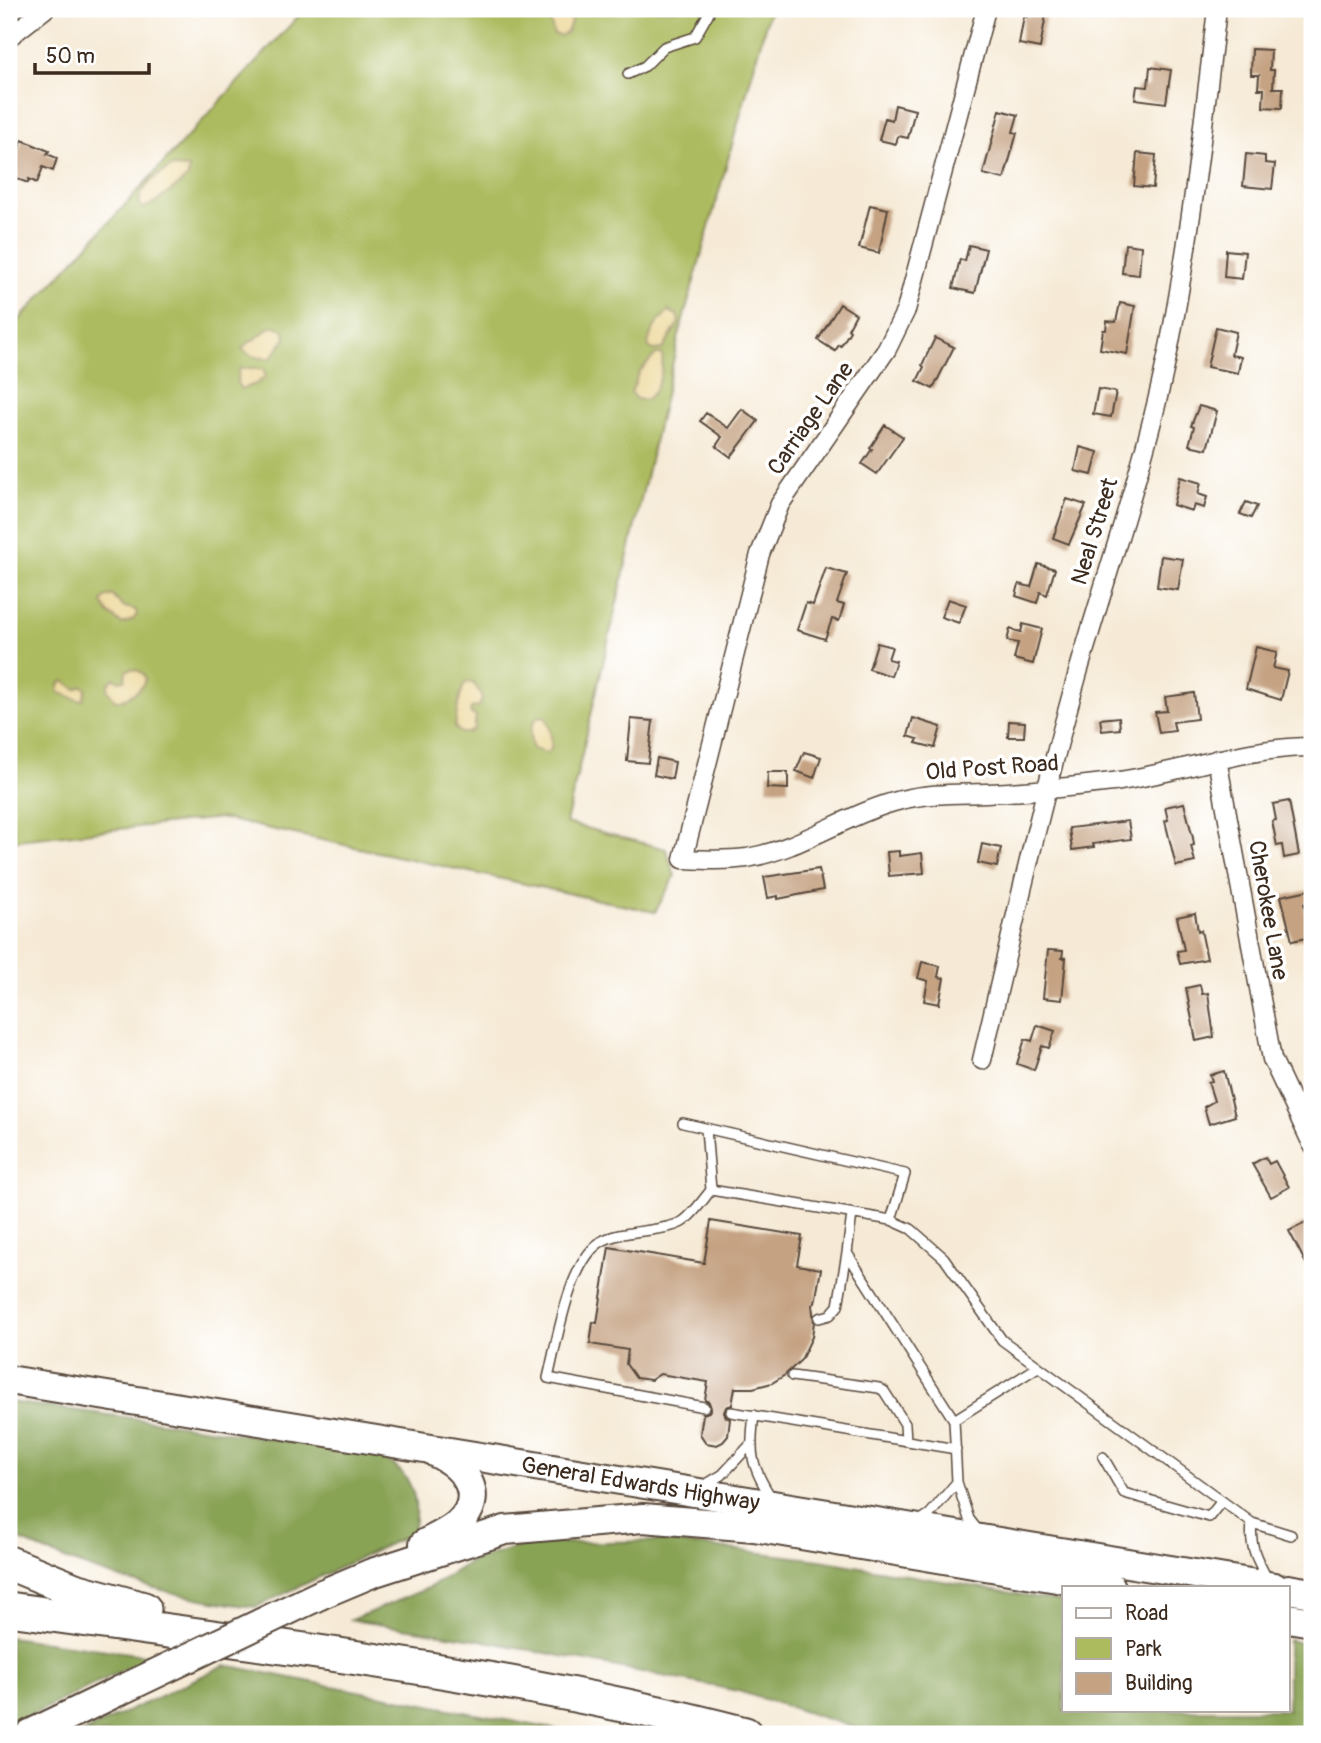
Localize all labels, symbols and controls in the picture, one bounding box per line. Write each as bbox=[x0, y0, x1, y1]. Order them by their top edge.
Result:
scale bar bbox=[35, 32, 149, 76]
text: 50 m bbox=[46, 43, 95, 70]
street label: Carriage Lane bbox=[761, 356, 860, 480]
street label: Neal Street bbox=[1064, 473, 1125, 588]
street label: Old Post Road bbox=[924, 748, 1060, 787]
street label: Cherokee Lane bbox=[1242, 838, 1295, 983]
street label: General Edwards Highway bbox=[519, 1450, 762, 1518]
legend bbox=[1062, 1586, 1290, 1712]
text: Road bbox=[1125, 1600, 1169, 1627]
text: Park bbox=[1125, 1636, 1162, 1663]
text: Building bbox=[1125, 1670, 1192, 1697]

